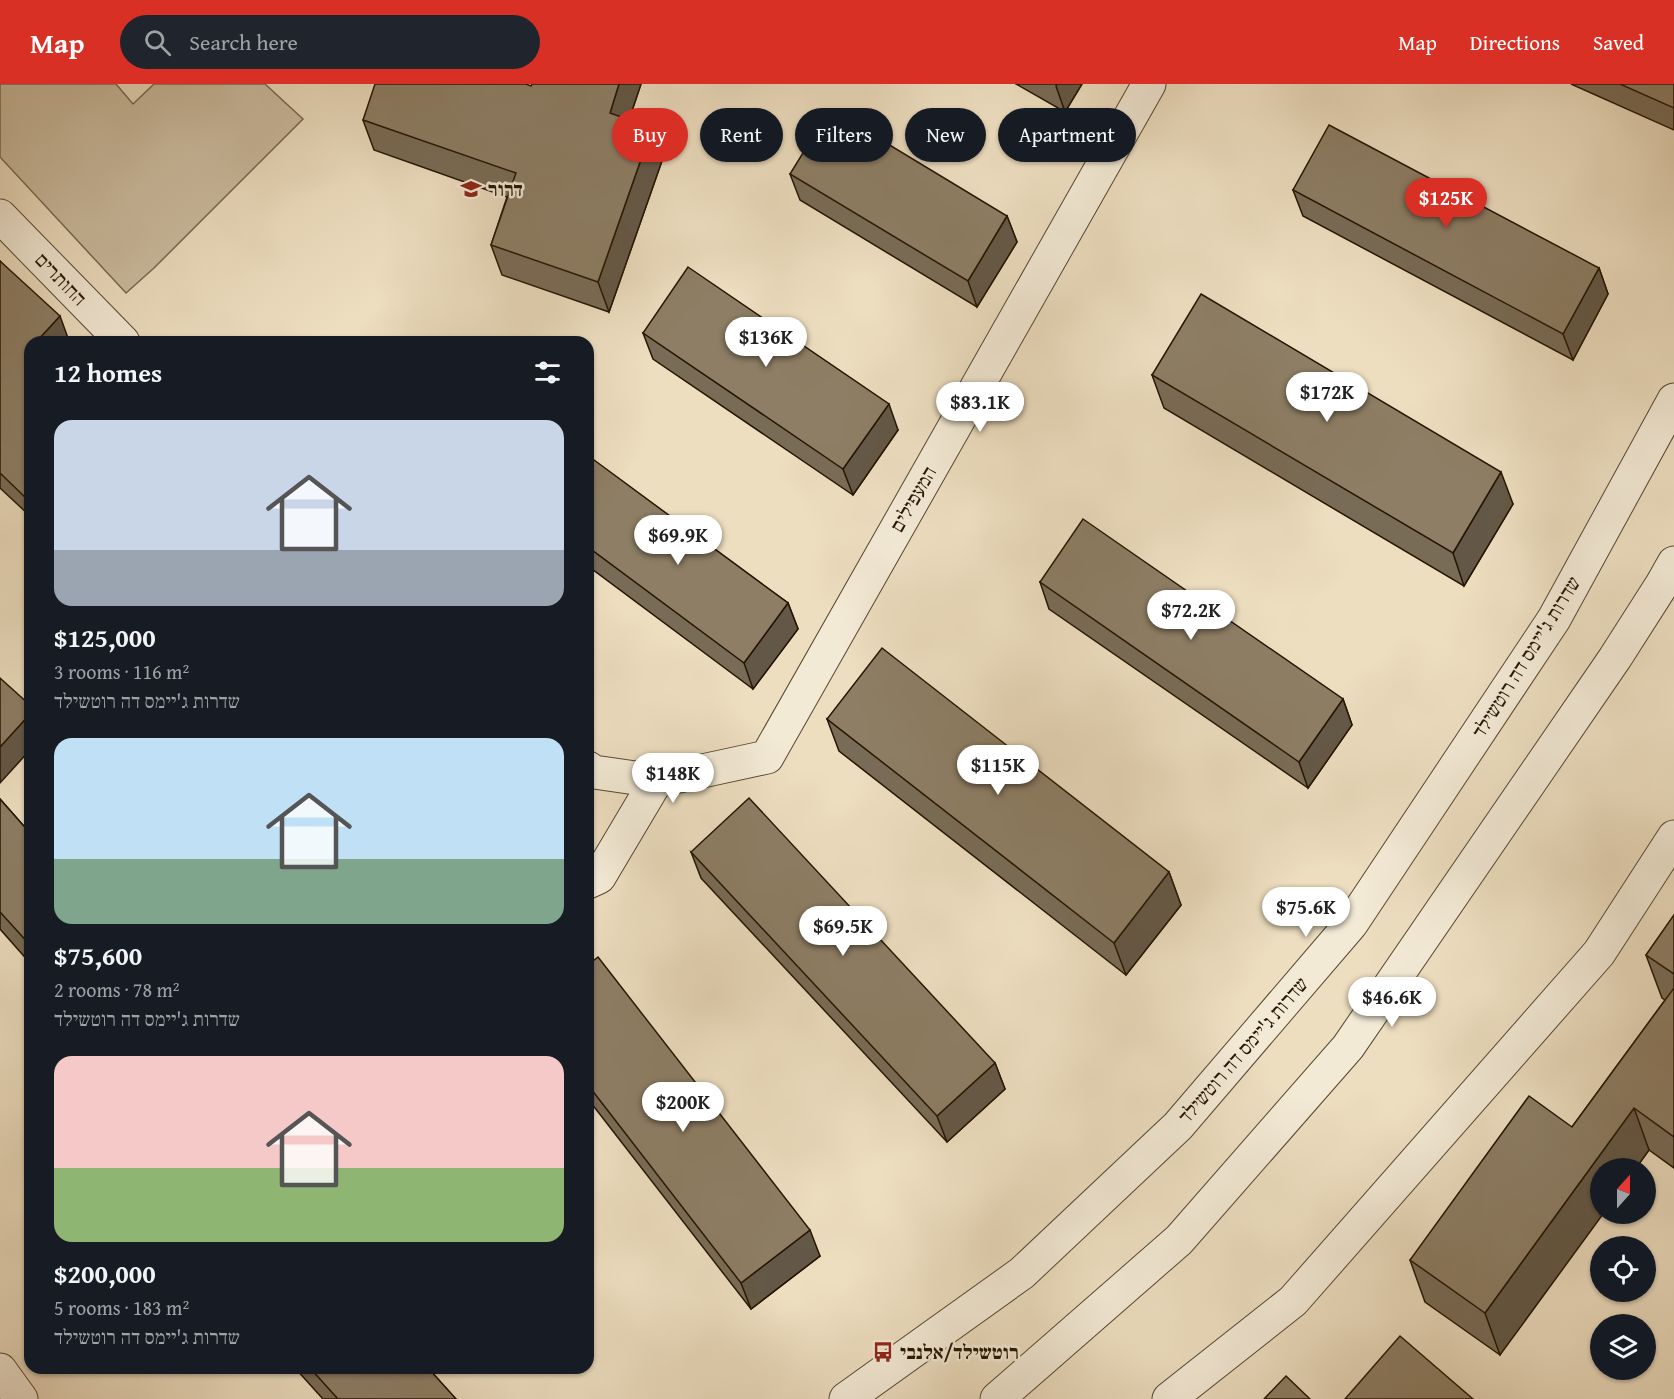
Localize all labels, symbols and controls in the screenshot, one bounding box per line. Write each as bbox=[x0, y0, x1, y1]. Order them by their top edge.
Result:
search box bbox=[120, 15, 540, 69]
text: Map bbox=[30, 22, 84, 63]
icon: search bbox=[141, 26, 174, 59]
text: Search here bbox=[189, 26, 298, 58]
text: Map bbox=[1398, 27, 1437, 58]
text: Directions bbox=[1470, 27, 1560, 58]
text: Saved bbox=[1593, 27, 1644, 58]
chip: Buy bbox=[612, 108, 688, 162]
chip: Rent bbox=[700, 108, 783, 162]
chip: Filters bbox=[795, 108, 893, 162]
chip: New bbox=[905, 108, 986, 162]
chip: Apartment bbox=[998, 108, 1136, 162]
place label: דרור bbox=[488, 174, 523, 203]
school or university icon: דרור bbox=[459, 177, 483, 201]
pin: $125K bbox=[1404, 178, 1488, 229]
text: $125K bbox=[1419, 183, 1473, 212]
street label: החותרים bbox=[29, 246, 94, 312]
pin: $136K bbox=[724, 317, 808, 368]
text: $136K bbox=[739, 322, 793, 351]
text: 12 homes bbox=[54, 353, 162, 392]
icon: filters bbox=[531, 356, 564, 389]
pin: $172K bbox=[1285, 372, 1369, 423]
text: $172K bbox=[1300, 377, 1354, 406]
pin: $83.1K bbox=[931, 382, 1029, 433]
text: $83.1K bbox=[950, 387, 1010, 416]
icon: home bbox=[255, 459, 363, 567]
street label: המעפילים bbox=[882, 460, 943, 537]
pin: $69.9K bbox=[629, 515, 727, 566]
text: $69.9K bbox=[648, 520, 708, 549]
street label: שדרות ג'יימס דה רוטשילד bbox=[1464, 570, 1587, 743]
pin: $72.2K bbox=[1142, 590, 1240, 641]
text: $72.2K bbox=[1161, 595, 1221, 624]
text: $125,000 bbox=[54, 618, 156, 657]
text: 3 rooms · 116 m² bbox=[54, 657, 189, 686]
text: שדרות ג'יימס דה רוטשילד bbox=[54, 686, 240, 715]
pin: $115K bbox=[956, 745, 1040, 796]
text: $115K bbox=[971, 750, 1025, 779]
pin: $148K bbox=[631, 753, 715, 804]
text: $148K bbox=[646, 758, 700, 787]
icon: home bbox=[255, 777, 363, 885]
pin: $75.6K bbox=[1257, 887, 1355, 938]
text: $75.6K bbox=[1276, 892, 1336, 921]
pin: $69.5K bbox=[794, 906, 892, 957]
text: $69.5K bbox=[813, 911, 873, 940]
text: $75,600 bbox=[54, 936, 142, 975]
street label: שדרות ג'יימס דה רוטשילד bbox=[1171, 970, 1315, 1129]
text: 2 rooms · 78 m² bbox=[54, 975, 180, 1004]
pin: $46.6K bbox=[1343, 977, 1441, 1028]
text: $46.6K bbox=[1362, 982, 1422, 1011]
text: שדרות ג'יימס דה רוטשילד bbox=[54, 1004, 240, 1033]
pin: $200K bbox=[641, 1082, 725, 1133]
text: $200K bbox=[656, 1087, 710, 1116]
icon: home bbox=[255, 1095, 363, 1203]
north arrow bbox=[1590, 1158, 1656, 1224]
map controls bbox=[1590, 1158, 1656, 1380]
button: locate bbox=[1590, 1236, 1656, 1302]
text: $200,000 bbox=[54, 1254, 156, 1293]
text: 5 rooms · 183 m² bbox=[54, 1293, 189, 1322]
button: layers bbox=[1590, 1314, 1656, 1380]
text: שדרות ג'יימס דה רוטשילד bbox=[54, 1322, 240, 1351]
place label: רוטשילד/אלנבי bbox=[900, 1337, 1019, 1366]
bus stop icon: רוטשילד/אלנבי bbox=[871, 1340, 895, 1364]

